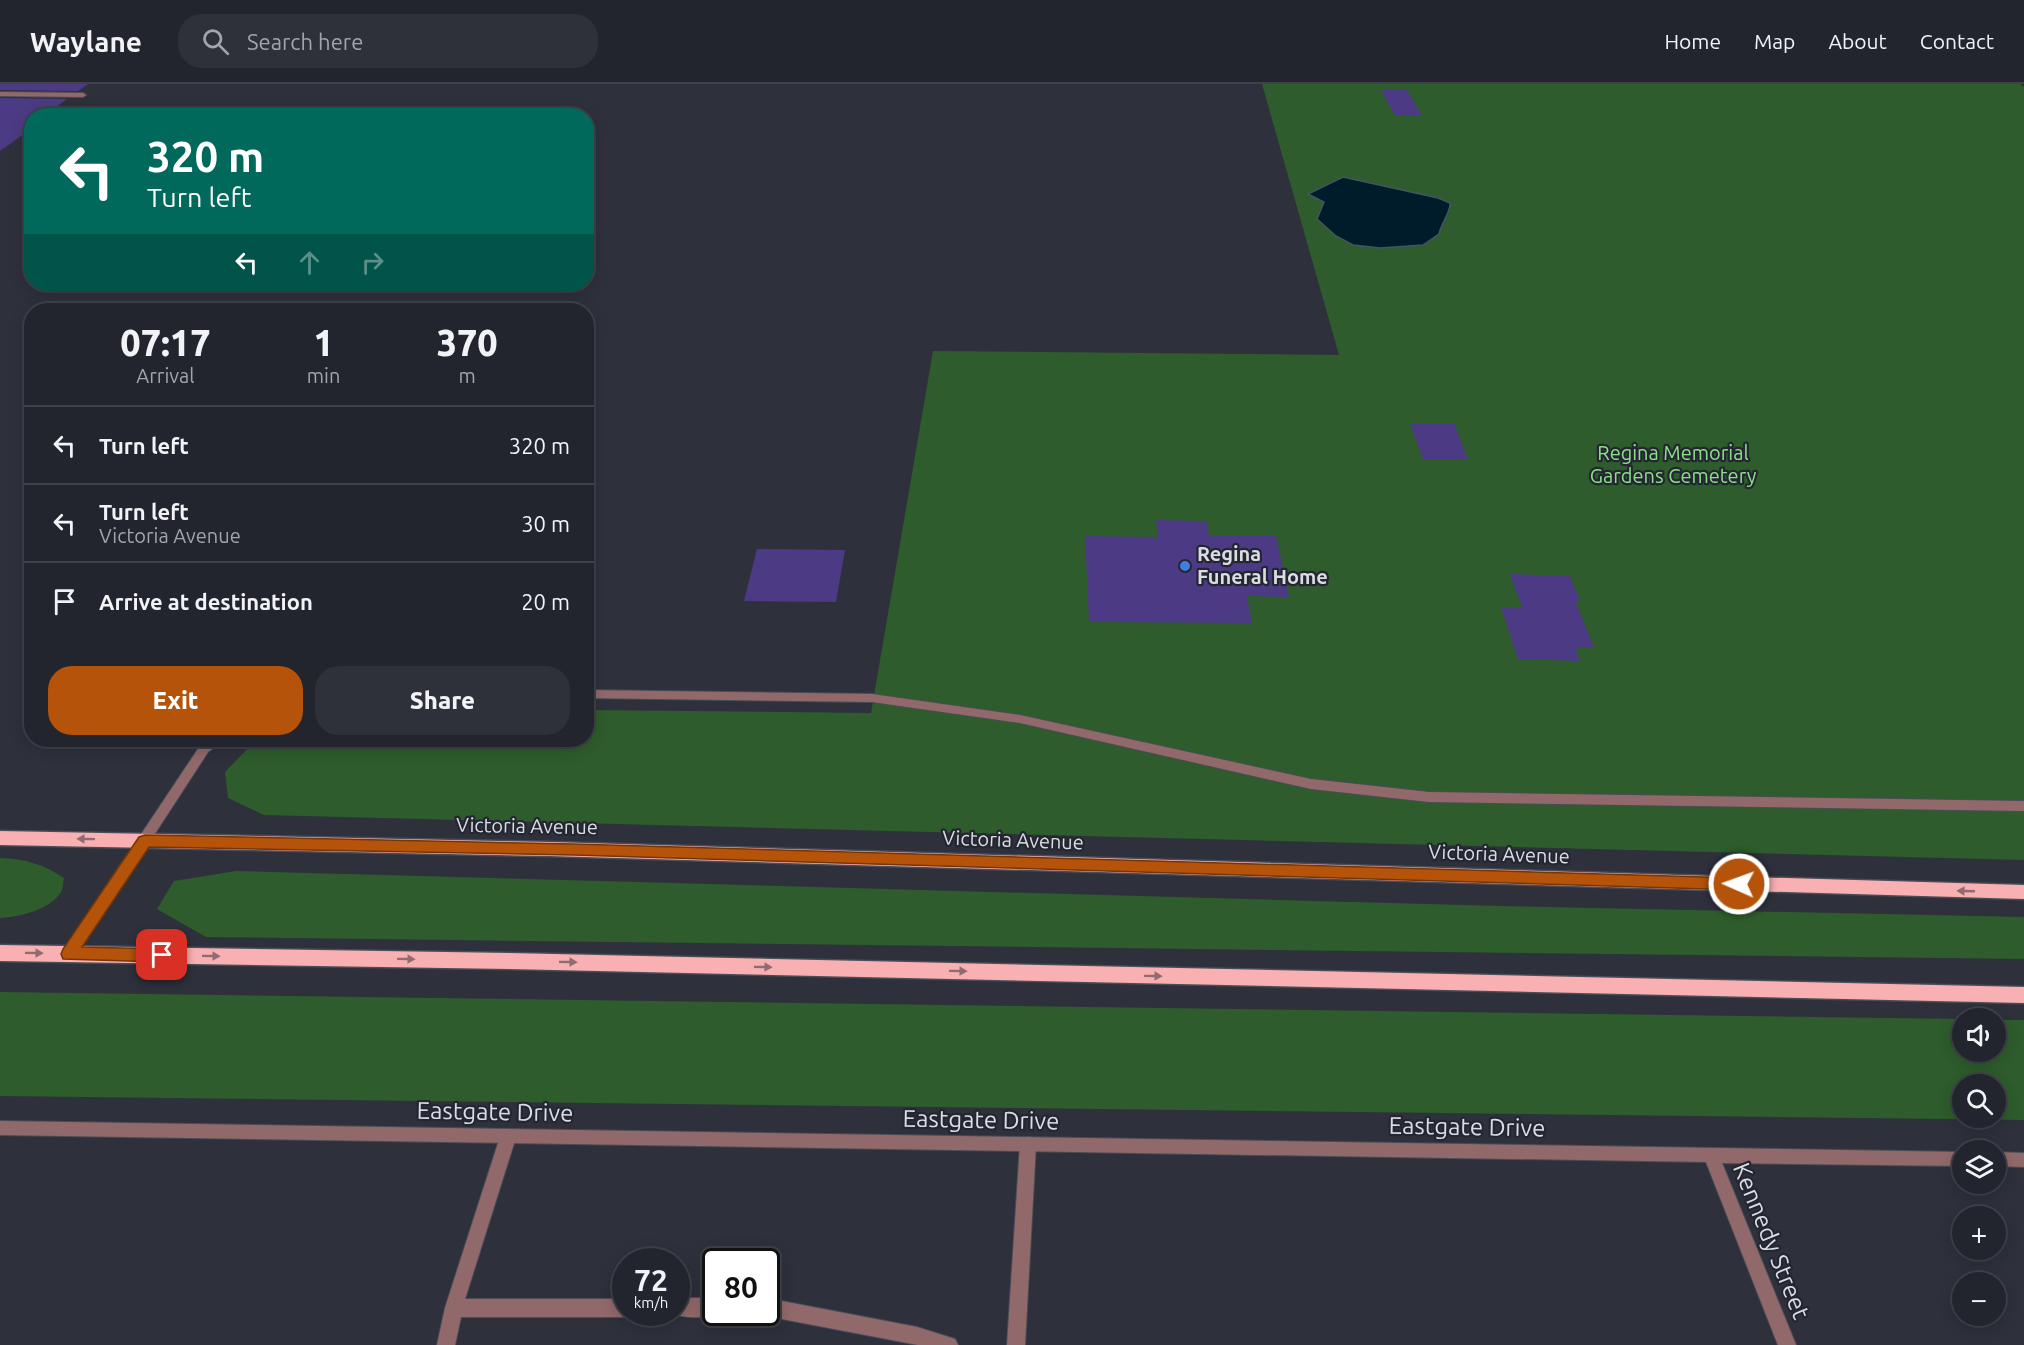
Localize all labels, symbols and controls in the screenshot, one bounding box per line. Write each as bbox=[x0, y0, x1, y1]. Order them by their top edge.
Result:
search box bbox=[178, 14, 598, 68]
icon: search bbox=[199, 25, 232, 58]
text: Waylane bbox=[30, 26, 142, 57]
text: Search here bbox=[247, 29, 363, 54]
text: Home bbox=[1664, 29, 1721, 53]
text: Map bbox=[1754, 29, 1795, 53]
text: About bbox=[1828, 29, 1887, 53]
text: Contact bbox=[1920, 29, 1994, 53]
icon: left bbox=[48, 132, 126, 210]
text: 320 m bbox=[147, 133, 264, 180]
text: Turn left bbox=[147, 182, 251, 212]
icon: left bbox=[230, 246, 263, 279]
icon: ahead bbox=[293, 246, 326, 279]
icon: right bbox=[356, 246, 389, 279]
text: 07:17 bbox=[120, 322, 210, 363]
text: 1 bbox=[313, 322, 334, 363]
text: 370 bbox=[437, 322, 498, 363]
text: Arrival bbox=[136, 364, 195, 387]
text: min bbox=[307, 364, 340, 387]
text: m bbox=[459, 364, 476, 387]
icon: left bbox=[48, 429, 81, 462]
text: Turn left bbox=[99, 433, 189, 458]
text: 320 m bbox=[509, 433, 570, 458]
park label: Regina Memorial Gardens Cemetery bbox=[1590, 441, 1757, 487]
text: Turn left bbox=[99, 499, 189, 524]
icon: left bbox=[48, 507, 81, 540]
text: 30 m bbox=[521, 511, 570, 536]
text: Victoria Avenue bbox=[99, 524, 241, 547]
place label: Regina Funeral Home bbox=[1197, 542, 1328, 588]
marker: Regina Funeral Home bbox=[1178, 559, 1192, 573]
icon: arrive bbox=[48, 585, 81, 618]
text: Arrive at destination bbox=[99, 589, 313, 614]
text: 20 m bbox=[521, 589, 570, 614]
button: Exit bbox=[48, 666, 303, 735]
button: Share bbox=[315, 666, 570, 735]
street label: Victoria Avenue bbox=[456, 813, 598, 838]
street label: Victoria Avenue bbox=[942, 826, 1084, 853]
one-way arrow bbox=[77, 835, 96, 844]
street label: Victoria Avenue bbox=[1428, 840, 1570, 867]
position arrow bbox=[1707, 852, 1771, 916]
one-way arrow bbox=[1956, 886, 1975, 895]
pin bbox=[136, 929, 187, 980]
icon: arrive bbox=[145, 938, 178, 971]
one-way arrow bbox=[25, 949, 44, 958]
one-way arrow bbox=[202, 951, 221, 961]
one-way arrow bbox=[397, 955, 416, 964]
one-way arrow bbox=[558, 958, 577, 967]
one-way arrow bbox=[753, 962, 772, 972]
one-way arrow bbox=[948, 966, 967, 976]
one-way arrow bbox=[1143, 971, 1162, 980]
map controls bbox=[1952, 1008, 2006, 1326]
button: sound bbox=[1952, 1008, 2006, 1062]
button: search bbox=[1952, 1074, 2006, 1128]
street label: Eastgate Drive bbox=[416, 1097, 574, 1126]
street label: Eastgate Drive bbox=[902, 1105, 1060, 1134]
street label: Eastgate Drive bbox=[1388, 1112, 1546, 1141]
button: layers bbox=[1952, 1140, 2006, 1194]
street label: Kennedy Street bbox=[1728, 1159, 1815, 1323]
button: + bbox=[1952, 1206, 2006, 1260]
speed limit sign: 80 bbox=[702, 1248, 780, 1326]
text: 72 bbox=[634, 1263, 668, 1297]
button: − bbox=[1952, 1272, 2006, 1326]
text: km/h bbox=[634, 1294, 668, 1311]

